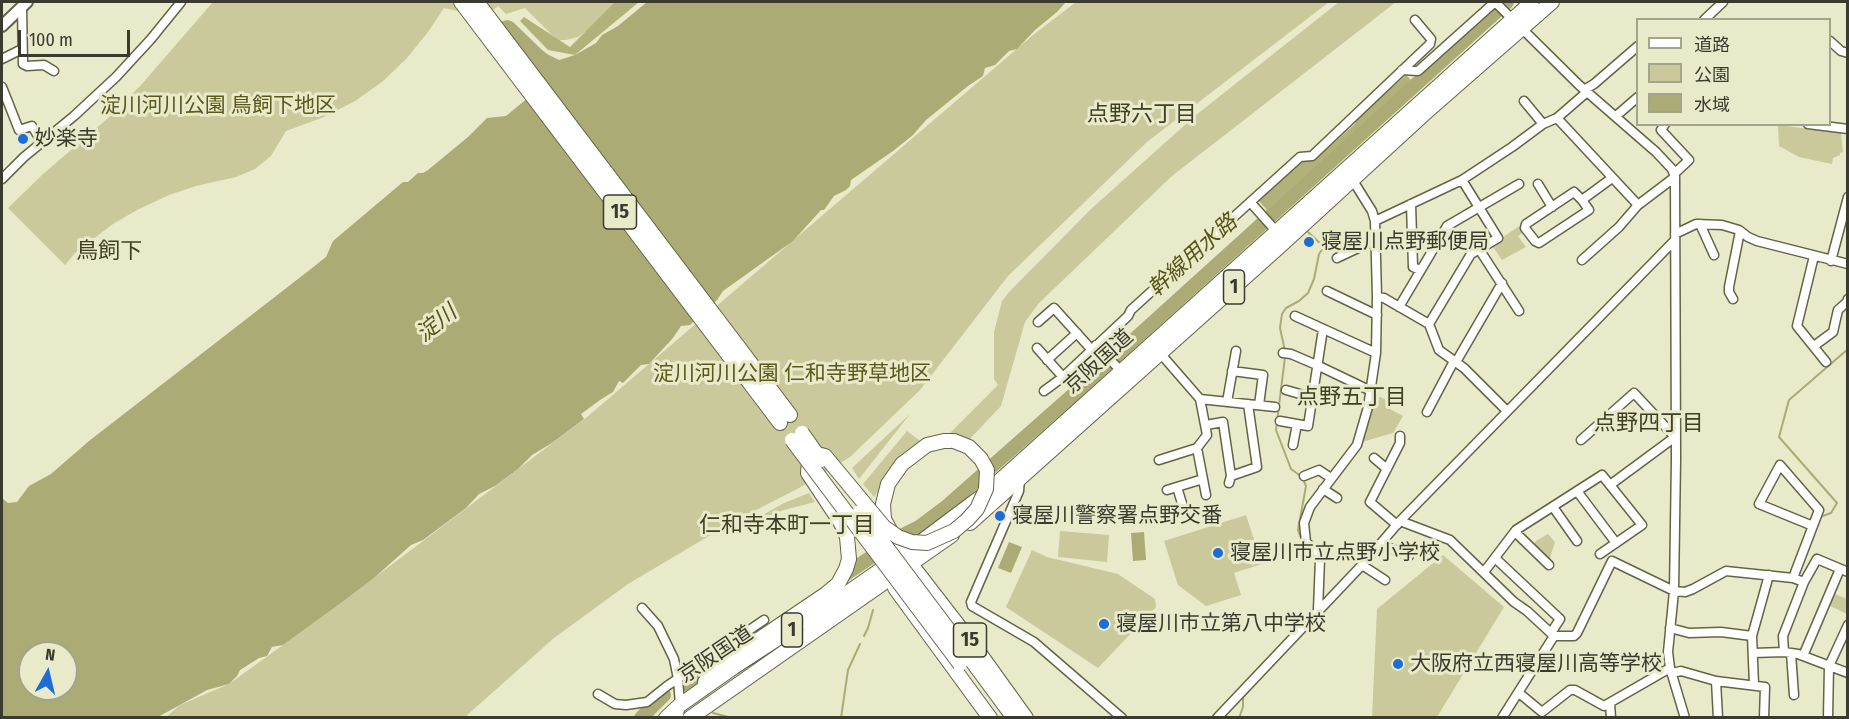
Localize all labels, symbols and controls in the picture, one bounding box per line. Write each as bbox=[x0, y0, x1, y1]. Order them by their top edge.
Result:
scale bar bbox=[21, 18, 134, 56]
legend bbox=[1636, 18, 1831, 126]
text: 100 m bbox=[29, 29, 73, 51]
text: 道路 bbox=[1694, 34, 1730, 56]
text: 公園 bbox=[1694, 64, 1730, 86]
park label: 淀川河川公園 鳥飼下地区 bbox=[100, 93, 336, 119]
text: 水域 bbox=[1694, 94, 1730, 116]
district label: 点野六丁目 bbox=[1087, 102, 1197, 128]
place label: 妙楽寺 bbox=[35, 126, 98, 152]
marker: 妙楽寺 bbox=[16, 132, 30, 146]
road number: 15 bbox=[604, 195, 636, 229]
water label: 幹線用水路 bbox=[1143, 209, 1243, 303]
place label: 寝屋川点野郵便局 bbox=[1321, 229, 1489, 255]
marker: 寝屋川点野郵便局 bbox=[1302, 235, 1316, 249]
district label: 鳥飼下 bbox=[76, 239, 142, 265]
road number: 1 bbox=[1224, 270, 1244, 304]
water label: 淀川 bbox=[412, 300, 462, 348]
street label: 京阪国道 bbox=[1059, 325, 1139, 399]
park label: 淀川河川公園 仁和寺野草地区 bbox=[653, 361, 931, 387]
district label: 点野五丁目 bbox=[1297, 385, 1407, 411]
district label: 点野四丁目 bbox=[1594, 411, 1704, 437]
place label: 寝屋川警察署点野交番 bbox=[1012, 503, 1222, 529]
marker: 寝屋川警察署点野交番 bbox=[993, 509, 1007, 523]
district label: 仁和寺本町一丁目 bbox=[699, 513, 875, 539]
place label: 寝屋川市立点野小学校 bbox=[1230, 540, 1440, 566]
marker: 寝屋川市立点野小学校 bbox=[1211, 546, 1225, 560]
place label: 寝屋川市立第八中学校 bbox=[1116, 611, 1326, 637]
road number: 1 bbox=[782, 613, 802, 647]
marker: 寝屋川市立第八中学校 bbox=[1097, 617, 1111, 631]
street label: 京阪国道 bbox=[674, 621, 758, 689]
road number: 15 bbox=[954, 623, 986, 657]
north arrow bbox=[18, 641, 78, 701]
text: N bbox=[44, 645, 56, 665]
place label: 大阪府立西寝屋川高等学校 bbox=[1410, 651, 1662, 677]
marker: 大阪府立西寝屋川高等学校 bbox=[1391, 657, 1405, 671]

